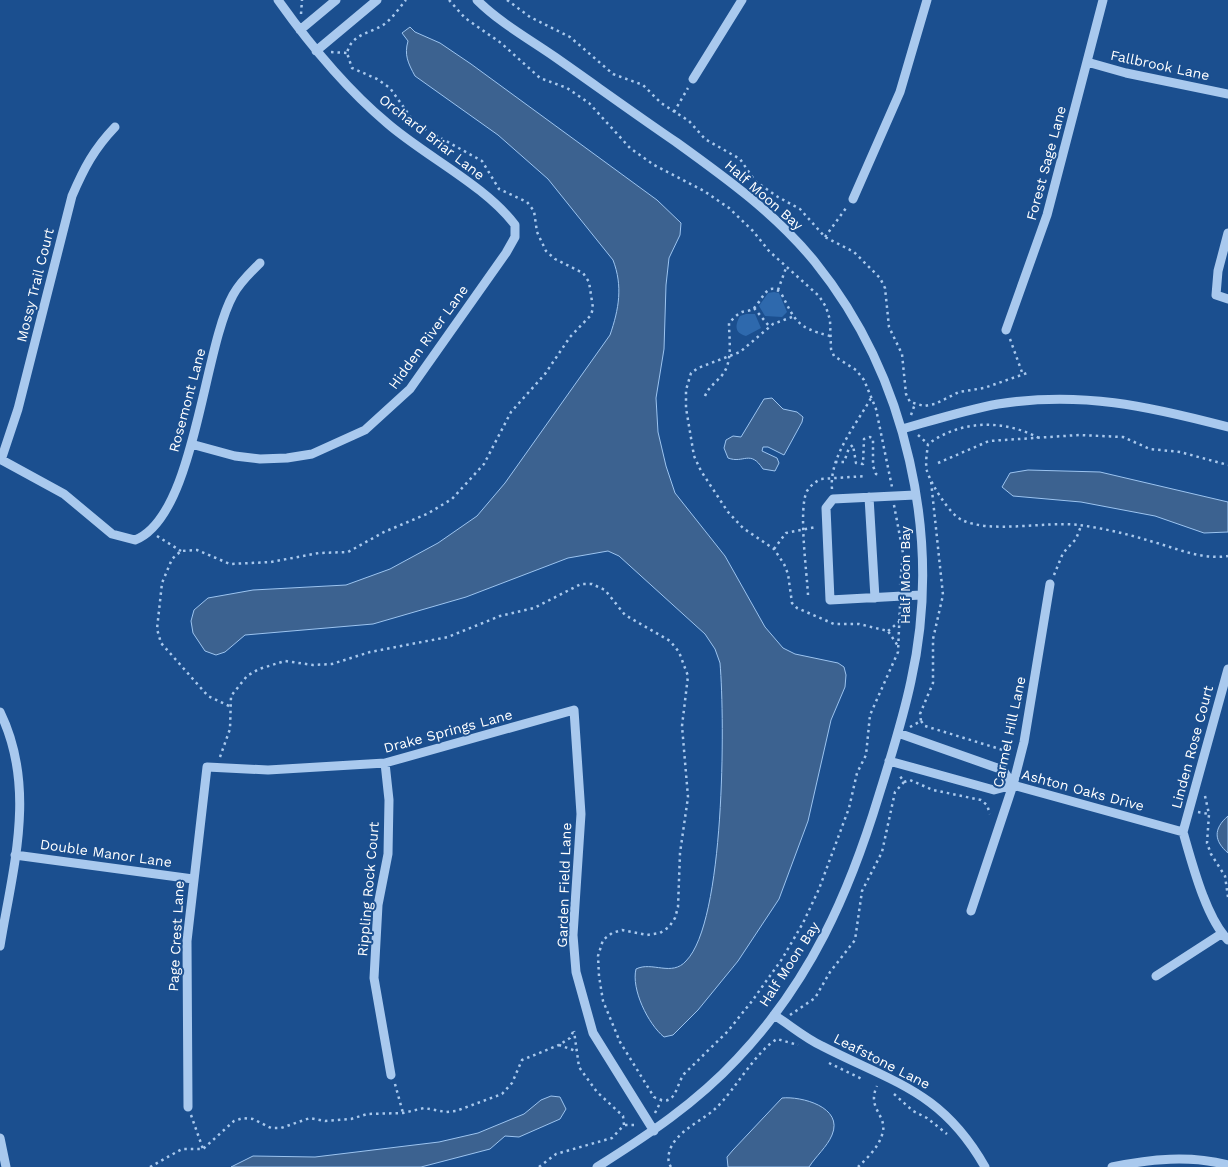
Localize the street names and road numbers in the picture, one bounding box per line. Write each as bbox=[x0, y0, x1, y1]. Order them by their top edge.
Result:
street label: Fallbrook Lane bbox=[1109, 47, 1211, 83]
street label: Orchard Briar Lane bbox=[376, 91, 488, 183]
street label: Forest Sage Lane bbox=[1023, 104, 1069, 222]
street label: Half Moon Bay bbox=[722, 157, 807, 234]
street label: Mossy Trail Court bbox=[13, 226, 57, 344]
street label: Hidden River Lane bbox=[385, 282, 471, 392]
street label: Rosemont Lane bbox=[165, 346, 209, 454]
street label: Half Moon Bay bbox=[897, 525, 913, 624]
street label: Carmel Hill Lane bbox=[989, 675, 1029, 789]
street label: Linden Rose Court bbox=[1168, 684, 1216, 810]
street label: Drake Springs Lane bbox=[382, 706, 514, 756]
street label: Ashton Oaks Drive bbox=[1020, 766, 1146, 814]
street label: Rippling Rock Court bbox=[354, 821, 382, 957]
street label: Garden Field Lane bbox=[554, 822, 574, 948]
street label: Double Manor Lane bbox=[39, 836, 173, 870]
street label: Page Crest Lane bbox=[165, 880, 187, 992]
street label: Half Moon Bay bbox=[756, 918, 823, 1009]
street label: Leafstone Lane bbox=[831, 1030, 933, 1092]

